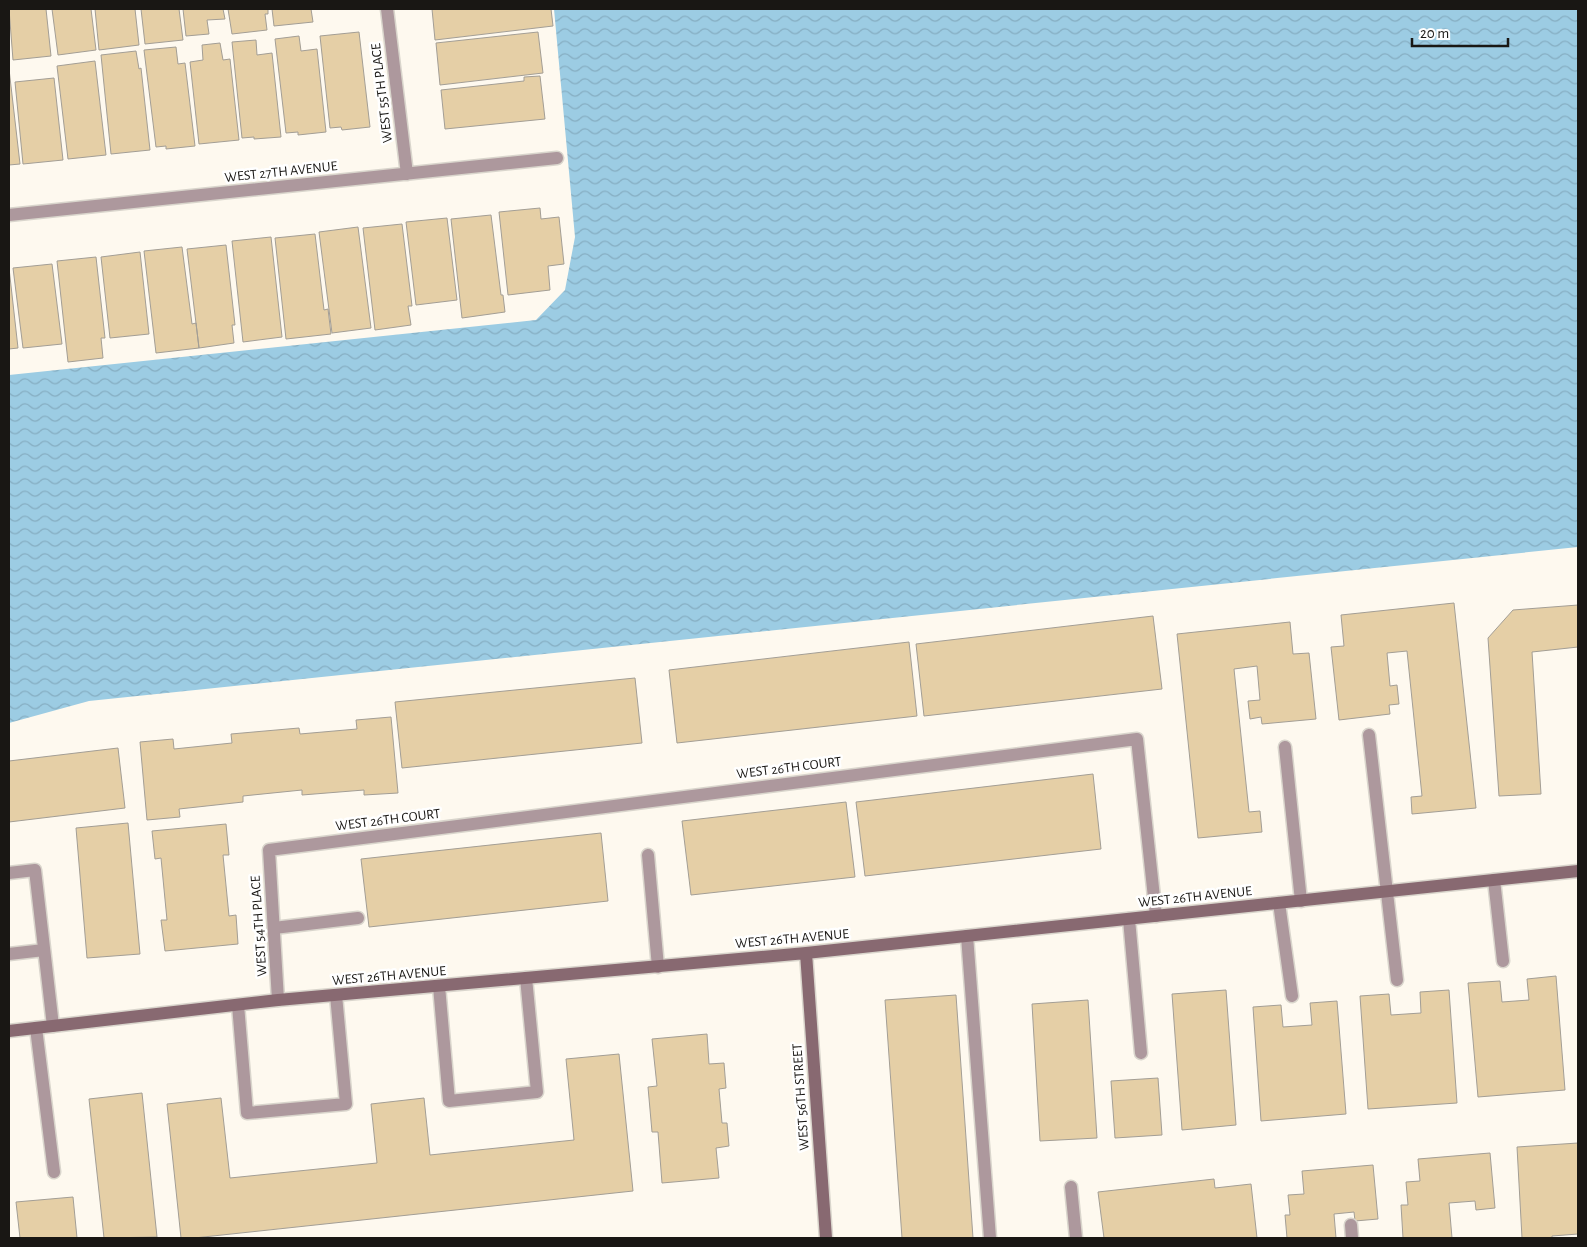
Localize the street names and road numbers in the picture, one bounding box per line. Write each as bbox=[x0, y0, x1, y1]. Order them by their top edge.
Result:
street label: WEST 55TH PLACE bbox=[369, 42, 395, 144]
street label: WEST 27TH AVENUE bbox=[224, 159, 338, 185]
street label: WEST 26TH COURT bbox=[736, 755, 842, 781]
street label: WEST 26TH COURT bbox=[335, 807, 441, 833]
street label: WEST 54TH PLACE bbox=[248, 875, 270, 977]
street label: WEST 26TH AVENUE bbox=[1138, 884, 1253, 910]
street label: WEST 26TH AVENUE bbox=[735, 927, 850, 951]
street label: WEST 26TH AVENUE bbox=[332, 964, 447, 988]
street label: WEST 56TH STREET bbox=[790, 1043, 812, 1151]

